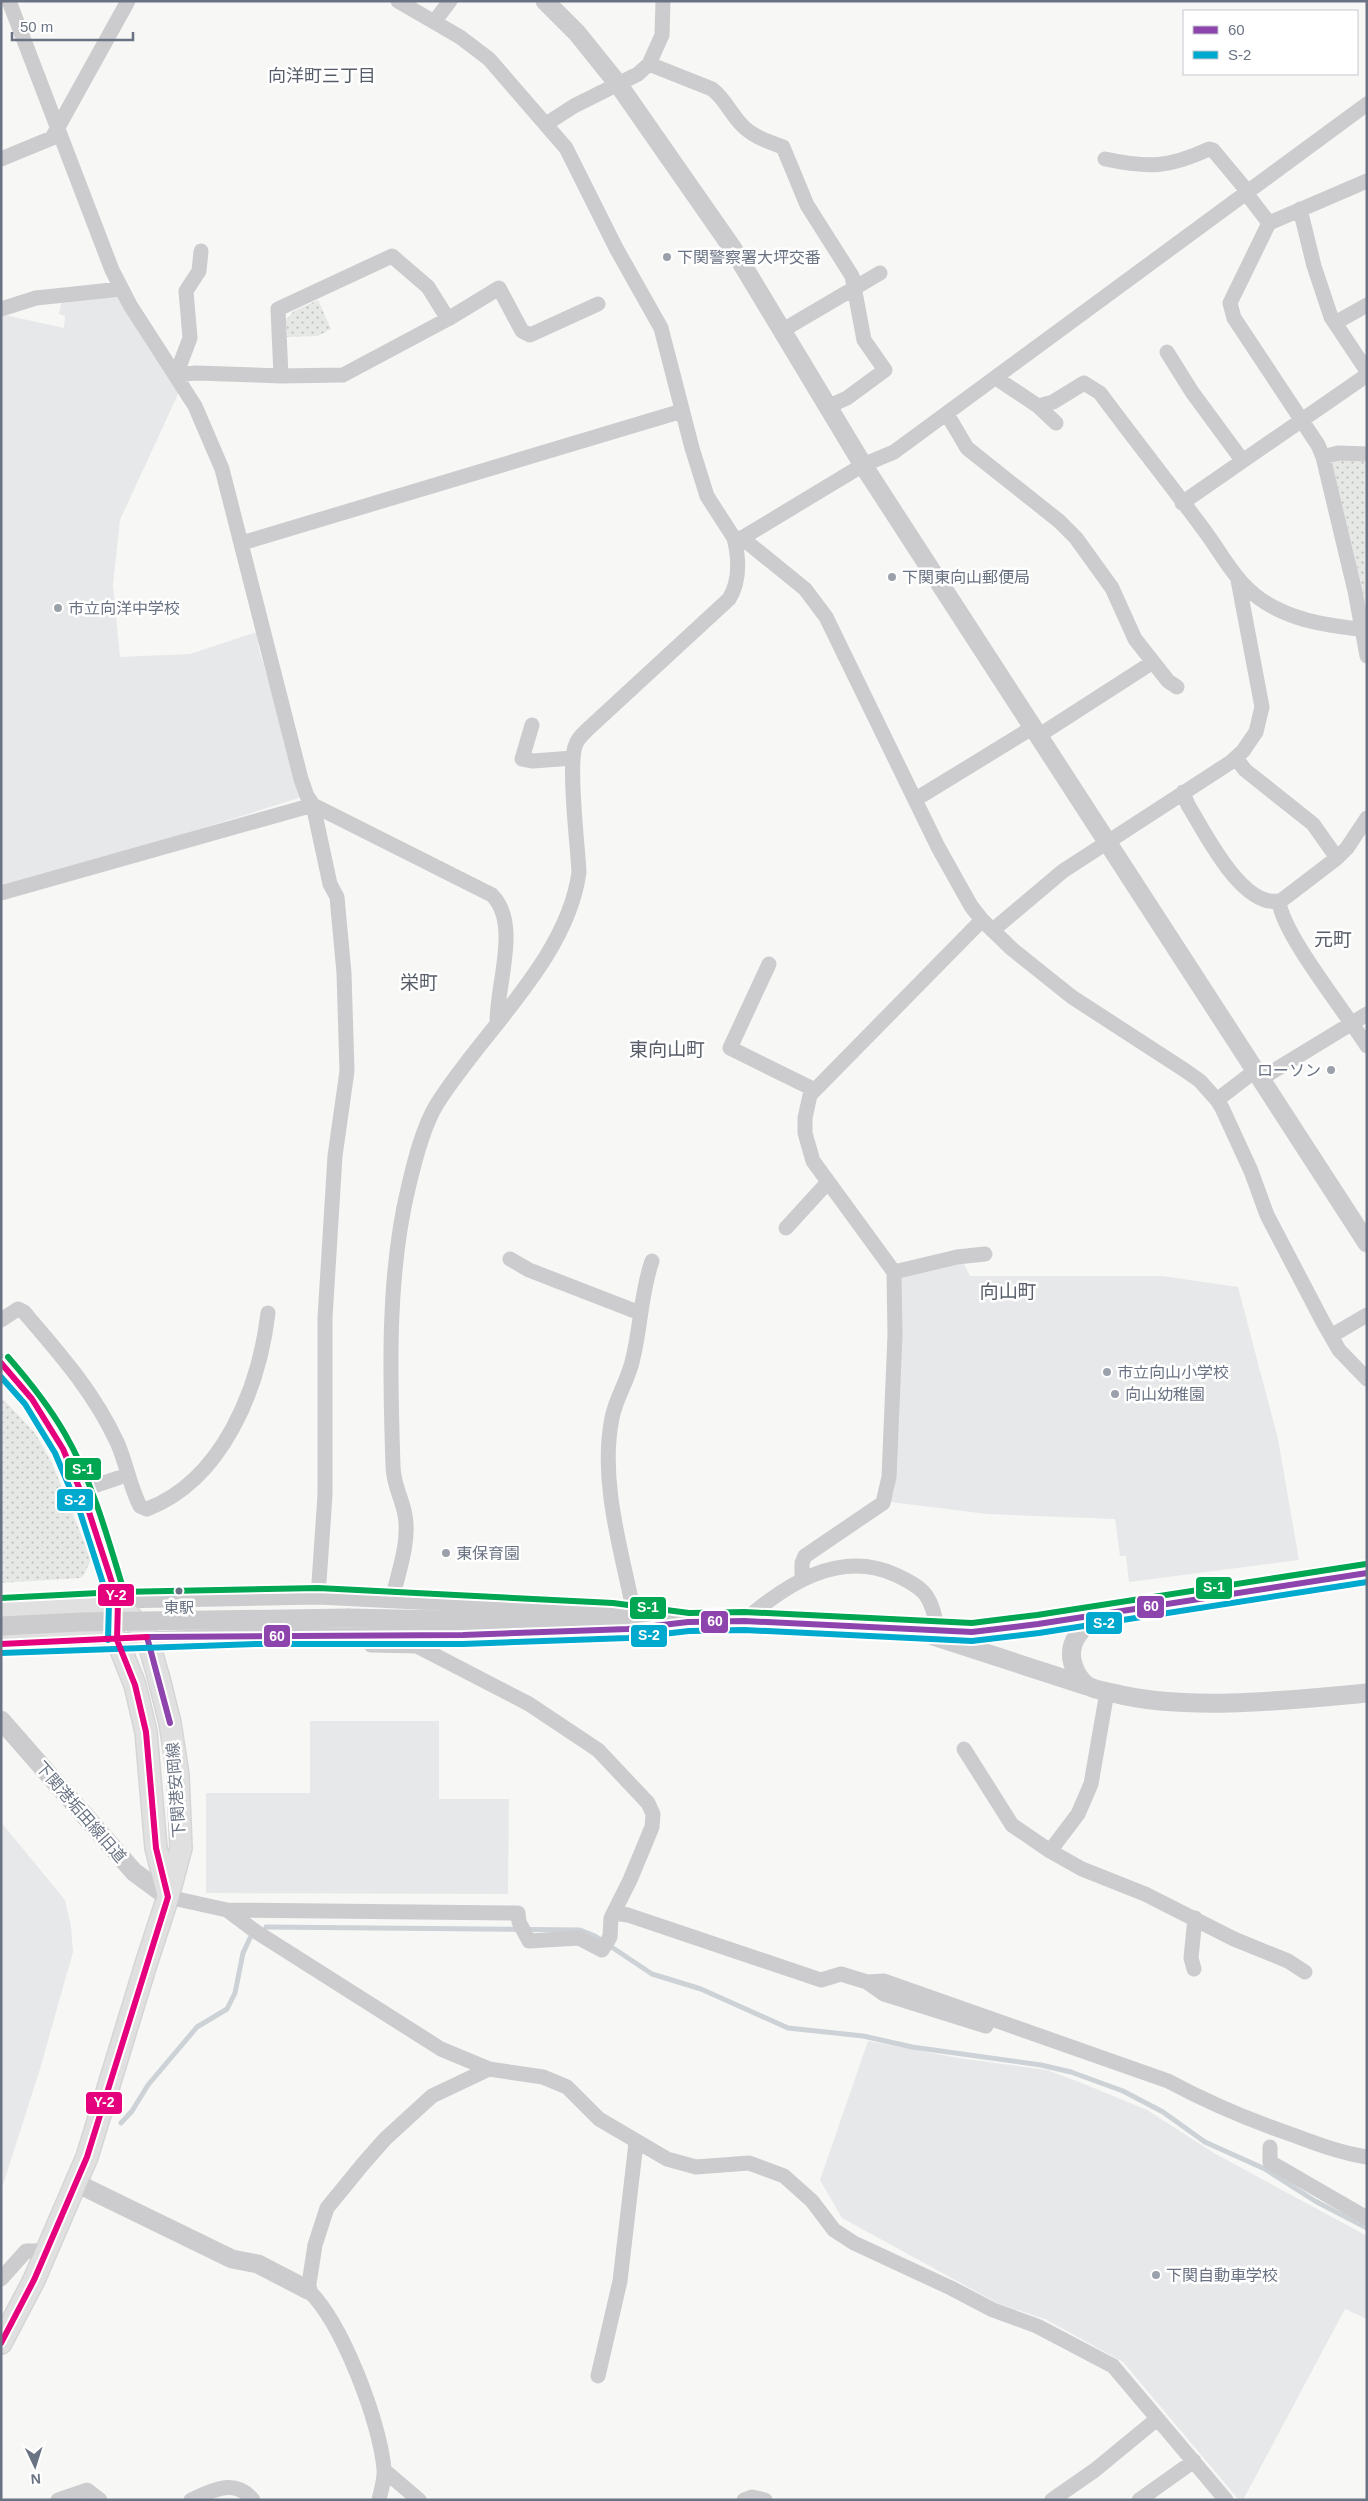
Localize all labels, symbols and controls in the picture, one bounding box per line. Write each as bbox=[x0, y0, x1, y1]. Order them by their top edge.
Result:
scale bar bbox=[12, 10, 134, 42]
legend bbox=[1183, 10, 1358, 75]
text: 50 m bbox=[20, 18, 53, 35]
text: 60 bbox=[1228, 21, 1245, 38]
text: S-2 bbox=[1228, 46, 1251, 63]
district label: 向洋町三丁目 bbox=[268, 66, 376, 86]
place label: 下関警察署大坪交番 bbox=[677, 249, 821, 266]
marker: 下関警察署大坪交番 bbox=[661, 251, 673, 263]
place label: 下関東向山郵便局 bbox=[902, 569, 1030, 586]
marker: 下関東向山郵便局 bbox=[886, 571, 898, 583]
place label: 市立向洋中学校 bbox=[68, 600, 180, 617]
marker: 市立向洋中学校 bbox=[52, 602, 64, 614]
district label: 元町 bbox=[1314, 929, 1352, 950]
district label: 栄町 bbox=[400, 972, 438, 993]
district label: 東向山町 bbox=[629, 1039, 705, 1060]
place label: ローソン bbox=[1257, 1062, 1321, 1079]
marker: ローソン bbox=[1325, 1064, 1337, 1076]
district label: 向山町 bbox=[979, 1281, 1037, 1302]
place label: 市立向山小学校 bbox=[1117, 1364, 1229, 1381]
marker: 市立向山小学校 bbox=[1101, 1366, 1113, 1378]
place label: 向山幼稚園 bbox=[1125, 1386, 1205, 1403]
marker: 向山幼稚園 bbox=[1109, 1388, 1121, 1400]
line badge: S-1 bbox=[64, 1457, 102, 1481]
text: S-1 bbox=[72, 1461, 94, 1477]
line badge: S-2 bbox=[56, 1488, 94, 1512]
text: S-2 bbox=[64, 1492, 86, 1508]
place label: 東保育園 bbox=[456, 1545, 520, 1562]
marker: 東保育園 bbox=[440, 1547, 452, 1559]
line badge: S-1 bbox=[1195, 1576, 1233, 1600]
text: S-1 bbox=[1203, 1579, 1225, 1595]
line badge: Y-2 bbox=[97, 1583, 135, 1607]
marker: 東駅 bbox=[174, 1586, 184, 1596]
text: Y-2 bbox=[105, 1587, 127, 1603]
line badge: 60 bbox=[1136, 1595, 1165, 1619]
line badge: S-1 bbox=[629, 1596, 667, 1620]
text: 60 bbox=[1143, 1598, 1159, 1614]
place label: 東駅 bbox=[164, 1599, 194, 1616]
text: S-1 bbox=[637, 1599, 659, 1615]
line badge: 60 bbox=[700, 1610, 729, 1634]
line badge: S-2 bbox=[1085, 1611, 1123, 1635]
text: 60 bbox=[707, 1613, 723, 1629]
text: S-2 bbox=[1093, 1615, 1115, 1631]
line badge: 60 bbox=[263, 1624, 291, 1648]
line badge: S-2 bbox=[630, 1624, 668, 1648]
text: S-2 bbox=[638, 1627, 660, 1643]
text: 60 bbox=[269, 1628, 285, 1644]
street label: 下関港安岡線 bbox=[164, 1742, 188, 1838]
street label: 下関港垢田線旧道 bbox=[33, 1758, 129, 1866]
line badge: Y-2 bbox=[85, 2091, 123, 2115]
text: Y-2 bbox=[93, 2094, 115, 2110]
place label: 下関自動車学校 bbox=[1166, 2267, 1278, 2284]
marker: 下関自動車学校 bbox=[1150, 2269, 1162, 2281]
north arrow bbox=[10, 2441, 60, 2491]
text: N bbox=[30, 2471, 42, 2487]

